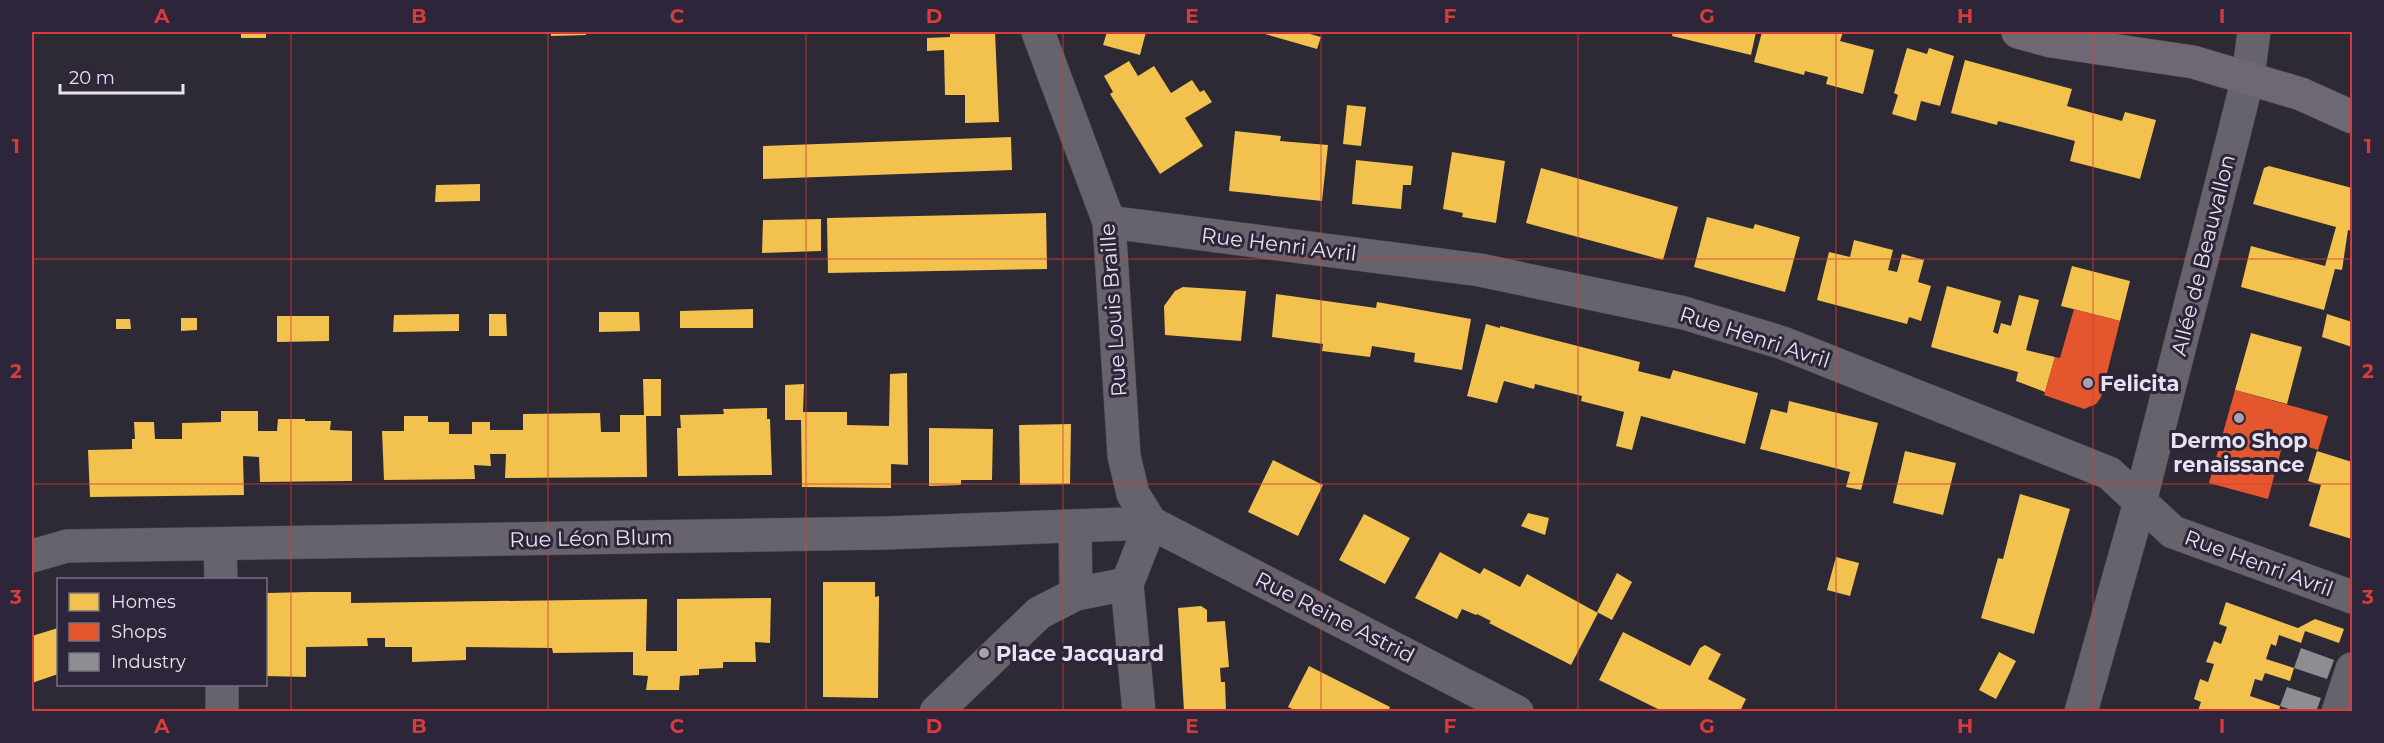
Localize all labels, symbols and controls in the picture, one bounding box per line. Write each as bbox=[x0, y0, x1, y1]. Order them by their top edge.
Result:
text: A bbox=[153, 4, 170, 28]
text: B bbox=[411, 4, 427, 28]
text: C bbox=[670, 4, 685, 28]
text: D bbox=[926, 4, 942, 28]
text: E bbox=[1185, 4, 1199, 28]
text: F bbox=[1444, 4, 1457, 28]
text: G bbox=[1699, 4, 1715, 28]
text: H bbox=[1957, 4, 1973, 28]
text: I bbox=[2219, 4, 2225, 28]
scale bar bbox=[60, 57, 183, 95]
text: 20 m bbox=[69, 67, 115, 89]
text: 1 bbox=[12, 134, 20, 158]
text: 1 bbox=[2364, 134, 2372, 158]
street label: Allée de Beauvallon bbox=[2166, 152, 2240, 358]
street label: Rue Louis Braille bbox=[1094, 222, 1132, 398]
street label: Rue Henri Avril bbox=[1200, 222, 1358, 266]
street label: Rue Henri Avril bbox=[1677, 301, 1833, 373]
text: 2 bbox=[10, 359, 22, 383]
text: 2 bbox=[2362, 359, 2374, 383]
place label: Felicita bbox=[2100, 371, 2179, 396]
marker: Felicita bbox=[2081, 376, 2095, 390]
marker: Dermo Shop renaissance bbox=[2232, 411, 2246, 425]
place label: Dermo Shop renaissance bbox=[2170, 428, 2308, 477]
street label: Rue Léon Blum bbox=[509, 524, 673, 552]
street label: Rue Henri Avril bbox=[2181, 525, 2337, 601]
street label: Rue Reine Astrid bbox=[1251, 566, 1419, 668]
legend bbox=[57, 578, 267, 686]
text: 3 bbox=[9, 585, 22, 609]
text: 3 bbox=[2361, 585, 2374, 609]
text: Homes bbox=[111, 591, 176, 613]
text: Shops bbox=[111, 621, 167, 643]
place label: Place Jacquard bbox=[996, 641, 1164, 666]
marker: Place Jacquard bbox=[977, 646, 991, 660]
text: Industry bbox=[111, 651, 186, 673]
text: A bbox=[153, 714, 170, 738]
text: B bbox=[411, 714, 427, 738]
text: C bbox=[670, 714, 685, 738]
text: D bbox=[926, 714, 942, 738]
text: E bbox=[1185, 714, 1199, 738]
text: F bbox=[1444, 714, 1457, 738]
text: G bbox=[1699, 714, 1715, 738]
text: H bbox=[1957, 714, 1973, 738]
text: I bbox=[2219, 714, 2225, 738]

